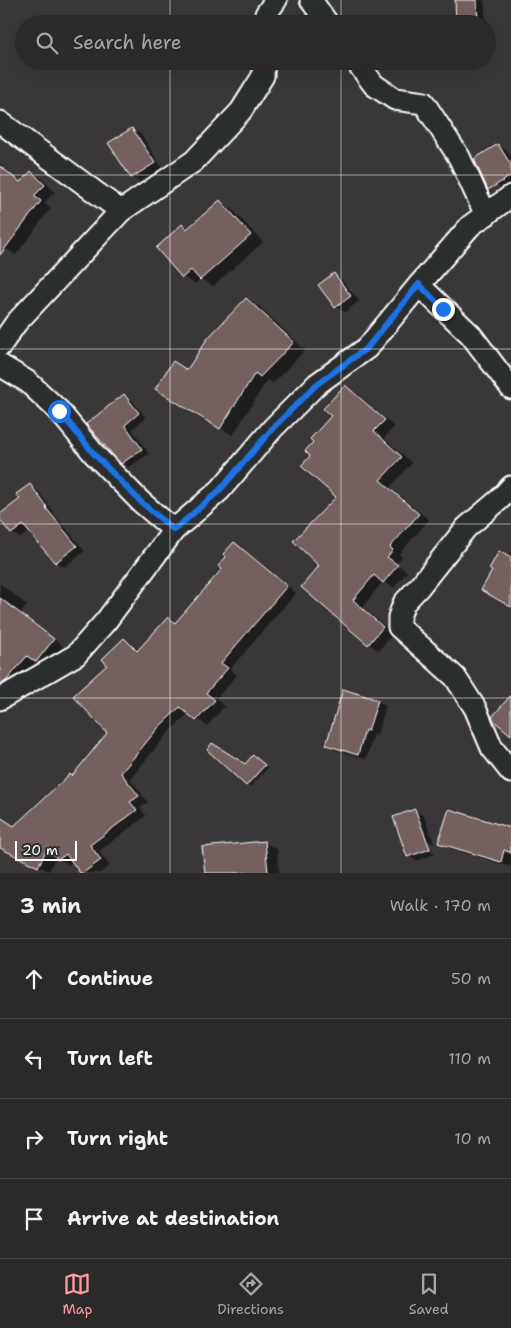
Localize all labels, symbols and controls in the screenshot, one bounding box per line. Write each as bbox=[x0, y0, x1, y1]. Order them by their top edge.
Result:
search box bbox=[15, 15, 496, 70]
icon: search bbox=[33, 29, 61, 57]
text: Search here bbox=[73, 30, 182, 55]
route end bbox=[432, 298, 455, 321]
route start bbox=[48, 400, 71, 423]
scale bar bbox=[15, 838, 78, 861]
text: 20 m bbox=[22, 841, 58, 859]
text: 3 min bbox=[20, 892, 81, 920]
text: Walk · 170 m bbox=[390, 895, 491, 916]
icon: ahead bbox=[20, 965, 48, 993]
text: Continue bbox=[67, 966, 153, 991]
text: 50 m bbox=[451, 968, 491, 989]
icon: left bbox=[20, 1045, 48, 1073]
text: Turn left bbox=[67, 1046, 153, 1071]
text: 110 m bbox=[448, 1048, 491, 1069]
icon: right bbox=[20, 1125, 48, 1153]
text: Turn right bbox=[67, 1126, 168, 1151]
text: 10 m bbox=[454, 1128, 491, 1149]
icon: arrive bbox=[20, 1205, 48, 1233]
text: Arrive at destination bbox=[67, 1206, 279, 1231]
tab: Map bbox=[62, 1270, 92, 1318]
tab: Directions bbox=[217, 1270, 284, 1318]
tab: Saved bbox=[409, 1270, 449, 1318]

